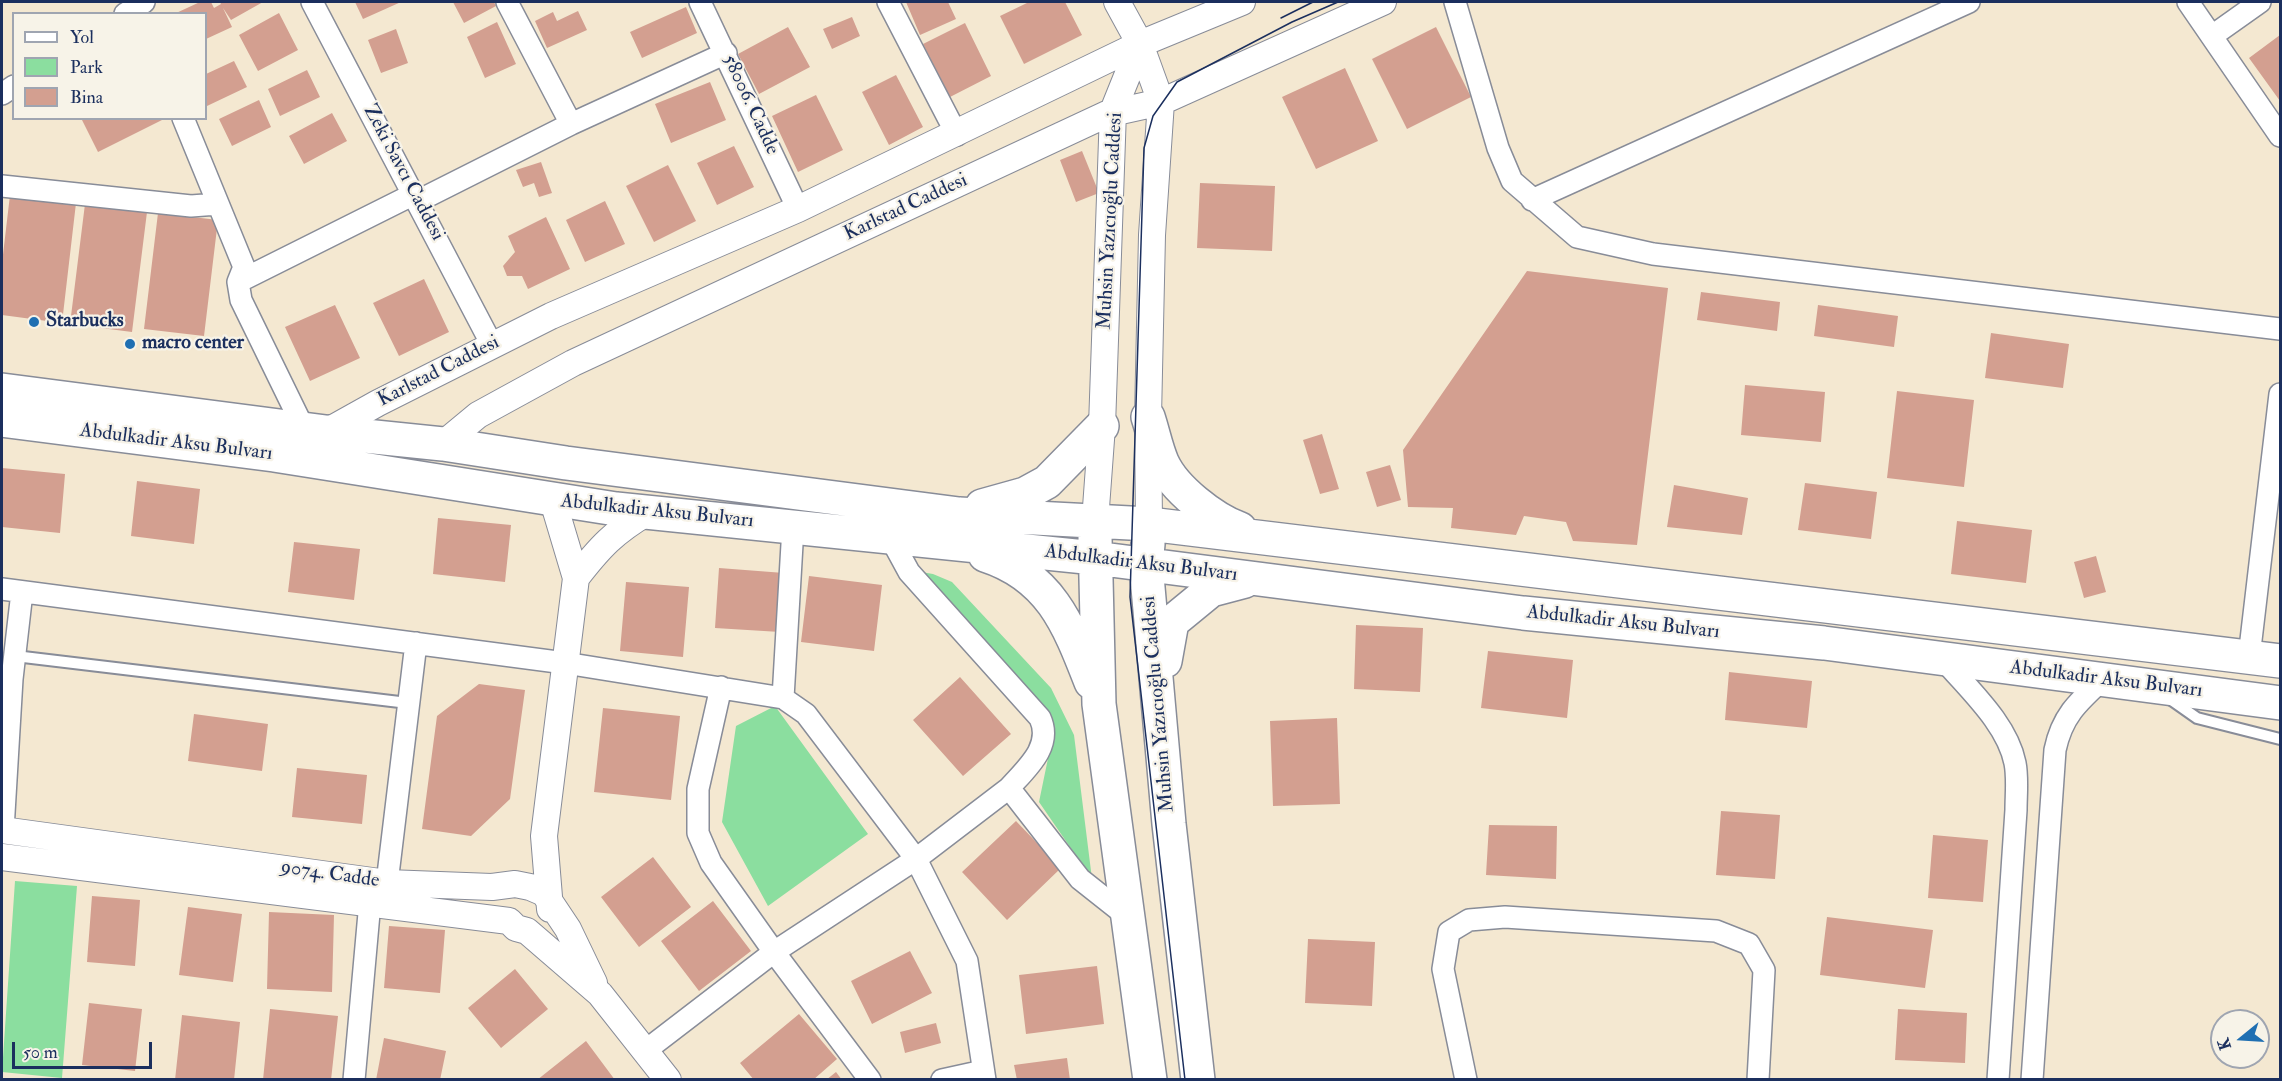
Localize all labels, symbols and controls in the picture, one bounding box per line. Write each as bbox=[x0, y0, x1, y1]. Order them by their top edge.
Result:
legend bbox=[12, 12, 207, 120]
text: Yol bbox=[70, 26, 94, 49]
street label: 58006. Cadde bbox=[716, 51, 784, 159]
text: Park bbox=[70, 56, 103, 79]
text: Bina bbox=[70, 86, 103, 109]
street label: Zeki Savcı Caddesi bbox=[357, 101, 449, 245]
street label: Muhsin Yazıcıoğlu Caddesi bbox=[1093, 112, 1129, 330]
street label: Karlstad Caddesi bbox=[841, 169, 971, 247]
place label: Starbucks bbox=[46, 310, 124, 334]
marker: Starbucks bbox=[27, 315, 41, 329]
street label: Karlstad Caddesi bbox=[374, 331, 504, 413]
place label: macro center bbox=[142, 332, 244, 356]
marker: macro center bbox=[123, 337, 137, 351]
street label: Abdulkadir Aksu Bulvarı bbox=[78, 419, 274, 467]
street label: Abdulkadir Aksu Bulvarı bbox=[559, 490, 755, 534]
street label: Abdulkadir Aksu Bulvarı bbox=[1043, 540, 1239, 588]
street label: Muhsin Yazıcıoğlu Caddesi bbox=[1138, 595, 1180, 813]
street label: Abdulkadir Aksu Bulvarı bbox=[1525, 601, 1721, 645]
street label: Abdulkadir Aksu Bulvarı bbox=[2008, 656, 2204, 704]
street label: 9074. Cadde bbox=[279, 856, 381, 894]
north arrow bbox=[2210, 1009, 2270, 1069]
scale bar bbox=[15, 1030, 154, 1068]
text: K bbox=[2214, 1036, 2236, 1052]
text: 50 m bbox=[23, 1041, 58, 1064]

